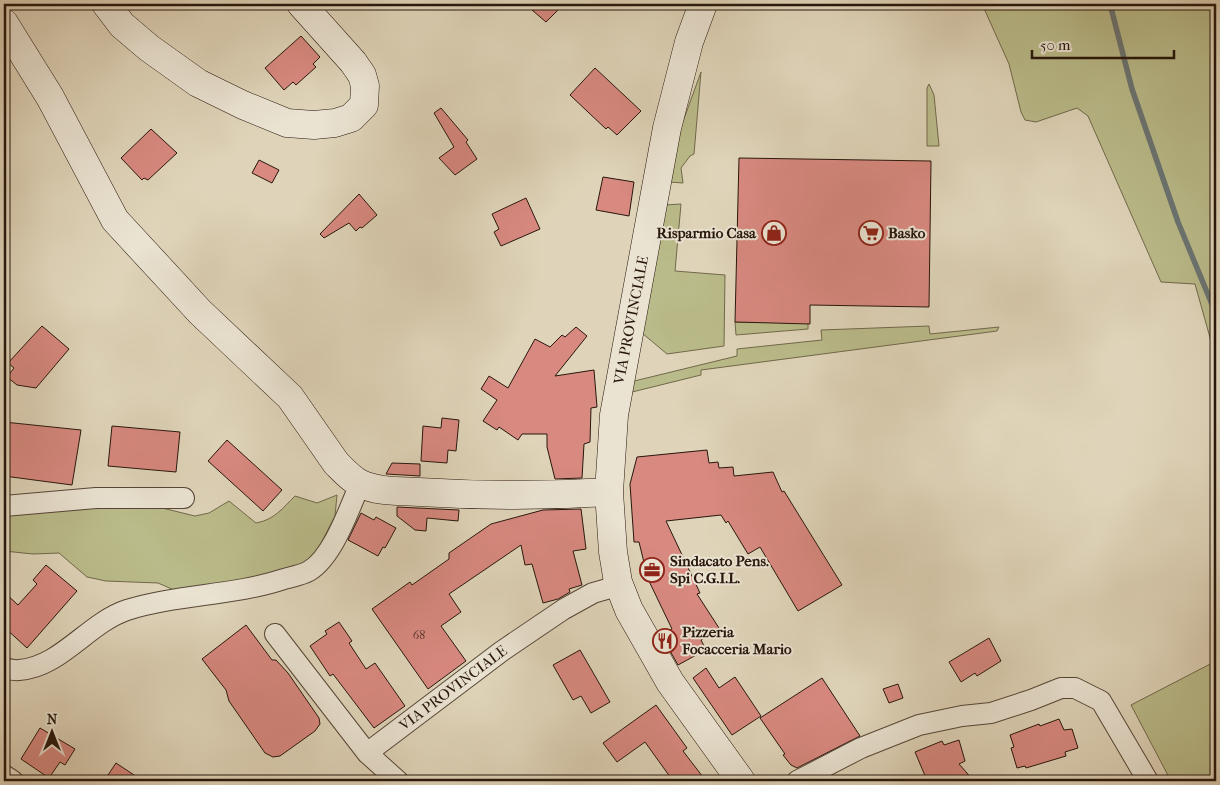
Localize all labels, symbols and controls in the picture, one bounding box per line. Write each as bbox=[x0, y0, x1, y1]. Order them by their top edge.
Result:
scale bar bbox=[1032, 28, 1175, 60]
text: 50 m bbox=[1040, 36, 1071, 54]
shop icon: Risparmio Casa bbox=[761, 220, 787, 246]
supermarket icon: Basko bbox=[858, 220, 884, 246]
place label: Risparmio Casa bbox=[657, 224, 757, 242]
place label: Basko bbox=[888, 224, 926, 242]
street label: VIA PROVINCIALE bbox=[610, 254, 652, 387]
place label: Sindacato Pens. Spi C.G.I.L. bbox=[670, 552, 769, 587]
office icon: Sindacato Pens. Spi C.G.I.L. bbox=[639, 557, 665, 583]
place label: Pizzeria Focacceria Mario bbox=[681, 623, 792, 658]
house number: 68 bbox=[413, 628, 425, 642]
restaurant icon: Pizzeria Focacceria Mario bbox=[652, 628, 678, 654]
street label: VIA PROVINCIALE bbox=[395, 642, 510, 735]
north arrow bbox=[28, 708, 78, 758]
text: N bbox=[47, 711, 58, 728]

